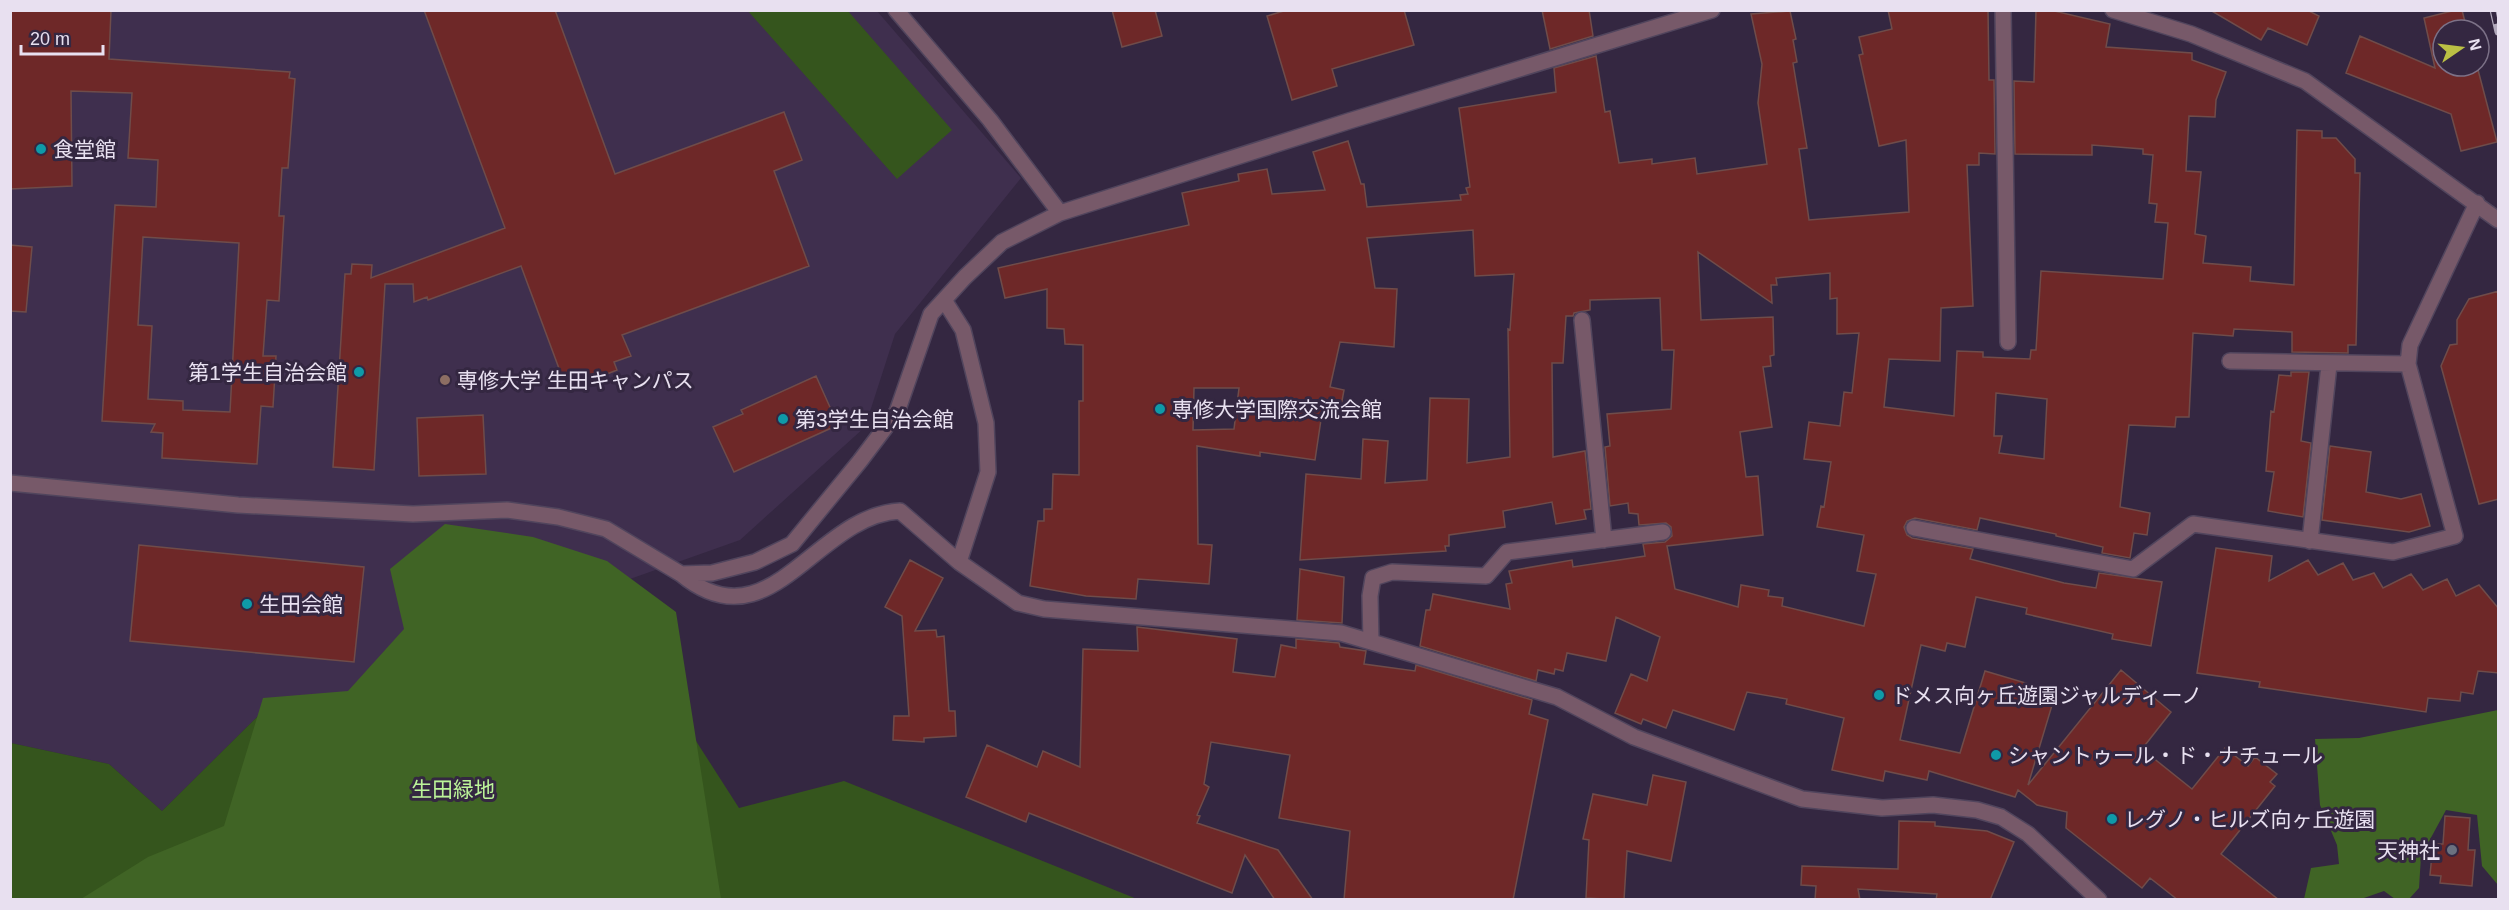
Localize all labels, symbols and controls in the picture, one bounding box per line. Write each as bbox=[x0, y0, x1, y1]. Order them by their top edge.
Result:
scale bar bbox=[21, 18, 104, 56]
north arrow bbox=[2431, 18, 2491, 78]
text: 20 m bbox=[30, 29, 70, 49]
text: N bbox=[2465, 37, 2485, 52]
place label: 食堂館 bbox=[53, 138, 116, 161]
marker: 食堂館 bbox=[34, 142, 48, 156]
place label: 第1学生自治会館 bbox=[188, 361, 347, 384]
marker: 第1学生自治会館 bbox=[352, 365, 366, 379]
place label: 専修大学 生田キャンパス bbox=[457, 369, 694, 392]
marker: 専修大学 生田キャンパス bbox=[438, 373, 452, 387]
place label: 専修大学国際交流会館 bbox=[1172, 398, 1382, 421]
marker: 専修大学国際交流会館 bbox=[1153, 402, 1167, 416]
place label: 第3学生自治会館 bbox=[795, 408, 954, 431]
marker: 第3学生自治会館 bbox=[776, 412, 790, 426]
place label: 生田会館 bbox=[259, 593, 343, 616]
marker: 生田会館 bbox=[240, 597, 254, 611]
place label: ドメス向ヶ丘遊園ジャルディーノ bbox=[1891, 684, 2202, 707]
marker: ドメス向ヶ丘遊園ジャルディーノ bbox=[1872, 688, 1886, 702]
place label: シャントゥール・ド・ナチュール bbox=[2008, 744, 2323, 767]
marker: シャントゥール・ド・ナチュール bbox=[1989, 748, 2003, 762]
park label: 生田緑地 bbox=[411, 778, 495, 801]
place label: レグノ・ヒルズ向ヶ丘遊園 bbox=[2124, 808, 2376, 831]
marker: レグノ・ヒルズ向ヶ丘遊園 bbox=[2105, 812, 2119, 826]
place label: 天神社 bbox=[2377, 839, 2440, 862]
marker: 天神社 bbox=[2445, 843, 2459, 857]

